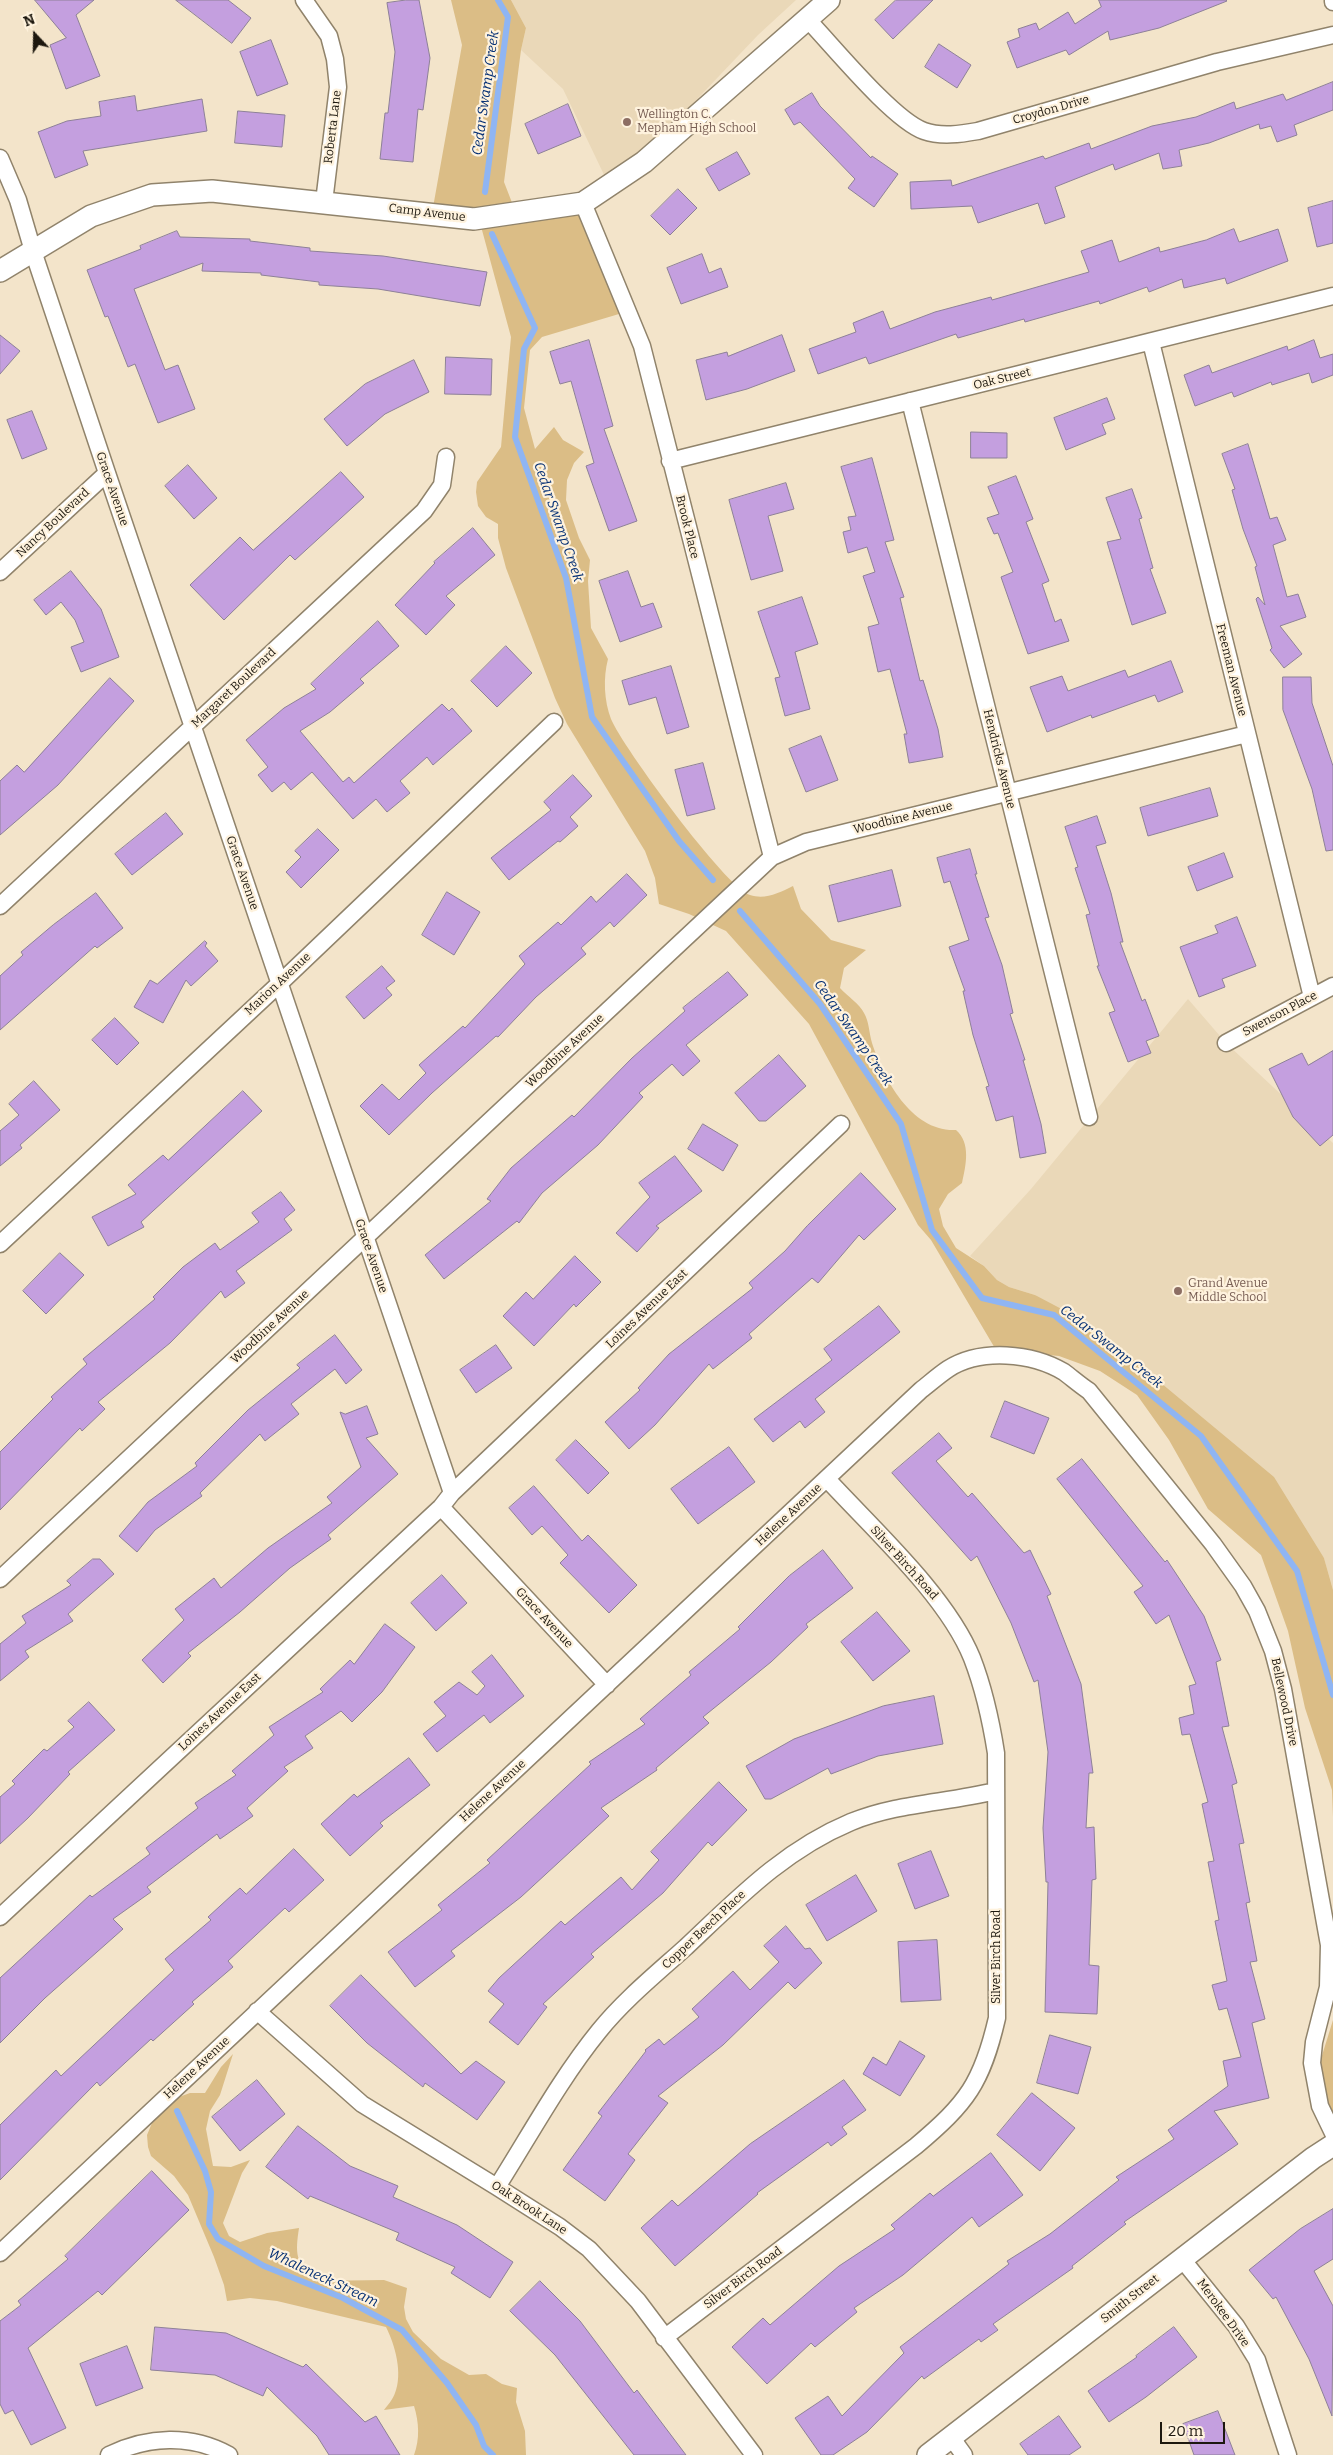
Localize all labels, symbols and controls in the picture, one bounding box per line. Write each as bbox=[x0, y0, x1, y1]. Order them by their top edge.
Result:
north arrow bbox=[10, 10, 60, 60]
text: N bbox=[21, 11, 38, 30]
water label: Cedar Swamp Creek bbox=[469, 30, 503, 156]
street label: Roberta Lane bbox=[321, 90, 345, 164]
street label: Croydon Drive bbox=[1011, 92, 1091, 128]
place label: Wellington C. Mepham High School bbox=[637, 108, 756, 136]
marker: Wellington C. Mepham High School bbox=[621, 116, 633, 128]
street label: Camp Avenue bbox=[388, 201, 466, 225]
street label: Oak Street bbox=[972, 365, 1032, 393]
street label: Grace Avenue bbox=[93, 450, 131, 528]
water label: Cedar Swamp Creek bbox=[530, 460, 586, 584]
street label: Nancy Boulevard bbox=[13, 485, 93, 561]
street label: Brook Place bbox=[672, 494, 702, 560]
street label: Freeman Avenue bbox=[1213, 622, 1249, 718]
street label: Margaret Boulevard bbox=[189, 645, 279, 731]
street label: Hendricks Avenue bbox=[980, 708, 1018, 810]
street label: Woodbine Avenue bbox=[852, 799, 954, 837]
street label: Grace Avenue bbox=[223, 834, 261, 912]
street label: Marion Avenue bbox=[242, 950, 314, 1018]
water label: Cedar Swamp Creek bbox=[810, 977, 896, 1089]
street label: Swenson Place bbox=[1240, 988, 1320, 1040]
street label: Woodbine Avenue bbox=[523, 1011, 607, 1091]
street label: Grace Avenue bbox=[352, 1217, 390, 1295]
street label: Loines Avenue East bbox=[603, 1266, 691, 1352]
place label: Grand Avenue Middle School bbox=[1188, 1277, 1268, 1305]
marker: Grand Avenue Middle School bbox=[1172, 1285, 1184, 1297]
street label: Woodbine Avenue bbox=[228, 1287, 312, 1367]
water label: Cedar Swamp Creek bbox=[1056, 1302, 1166, 1392]
street label: Helene Avenue bbox=[753, 1481, 825, 1549]
street label: Silver Birch Road bbox=[867, 1523, 941, 1603]
street label: Grace Avenue bbox=[512, 1585, 576, 1651]
street label: Bellewood Drive bbox=[1268, 1657, 1300, 1747]
street label: Loines Avenue East bbox=[176, 1670, 264, 1754]
street label: Helene Avenue bbox=[457, 1757, 529, 1825]
street label: Copper Beech Place bbox=[659, 1888, 749, 1972]
street label: Silver Birch Road bbox=[990, 1910, 1004, 2004]
street label: Helene Avenue bbox=[161, 2034, 233, 2102]
street label: Oak Brook Lane bbox=[489, 2178, 569, 2238]
street label: Silver Birch Road bbox=[701, 2244, 785, 2312]
water label: Whaleneck Stream bbox=[265, 2245, 381, 2311]
street label: Smith Street bbox=[1098, 2272, 1162, 2326]
street label: Merokee Drive bbox=[1194, 2276, 1252, 2350]
scale bar bbox=[1163, 2412, 1228, 2444]
text: 20 m bbox=[1168, 2422, 1203, 2440]

